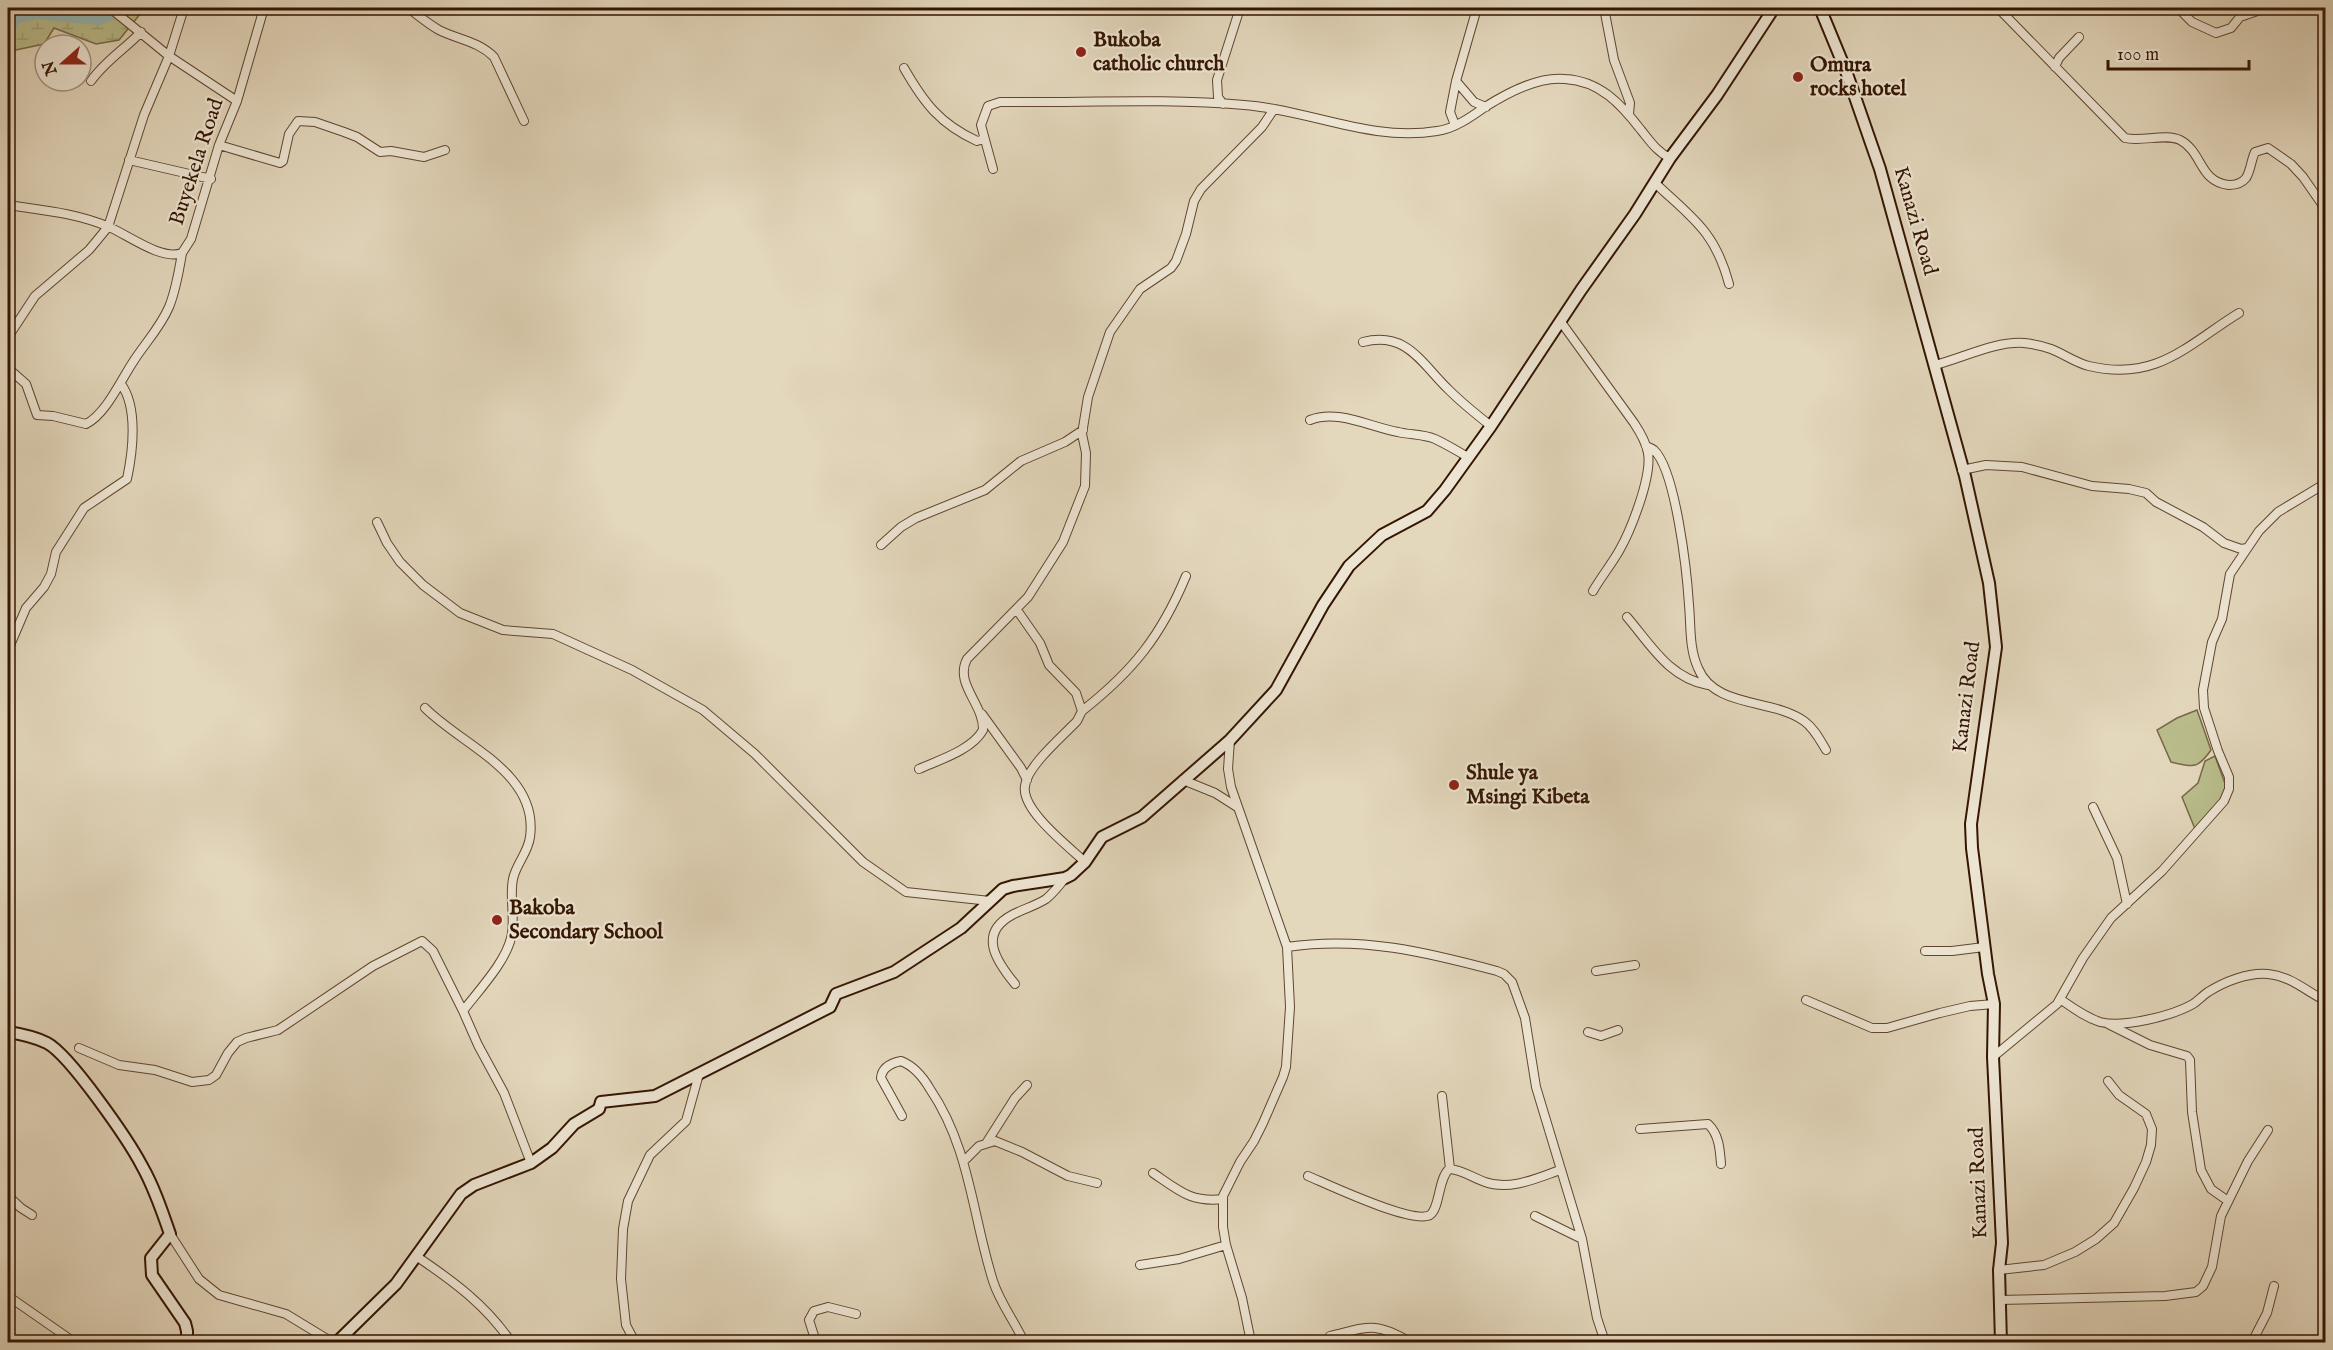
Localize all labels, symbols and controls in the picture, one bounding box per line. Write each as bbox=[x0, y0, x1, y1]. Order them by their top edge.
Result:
place label: Bukoba catholic church bbox=[1093, 27, 1225, 78]
north arrow bbox=[33, 33, 93, 93]
scale bar bbox=[2108, 33, 2249, 71]
text: 100 m bbox=[2117, 44, 2159, 67]
marker: Bukoba catholic church bbox=[1074, 45, 1088, 59]
place label: Omura rocks hotel bbox=[1810, 52, 1908, 103]
text: N bbox=[39, 57, 63, 79]
marker: Omura rocks hotel bbox=[1791, 70, 1805, 84]
street label: Buyekela Road bbox=[164, 94, 230, 229]
street label: Kanazi Road bbox=[1887, 163, 1944, 279]
street label: Kanazi Road bbox=[1947, 639, 1987, 754]
place label: Shule ya Msingi Kibeta bbox=[1466, 760, 1590, 811]
marker: Shule ya Msingi Kibeta bbox=[1447, 778, 1461, 792]
place label: Bakoba Secondary School bbox=[509, 895, 664, 946]
marker: Bakoba Secondary School bbox=[490, 913, 504, 927]
street label: Kanazi Road bbox=[1964, 1126, 1994, 1239]

